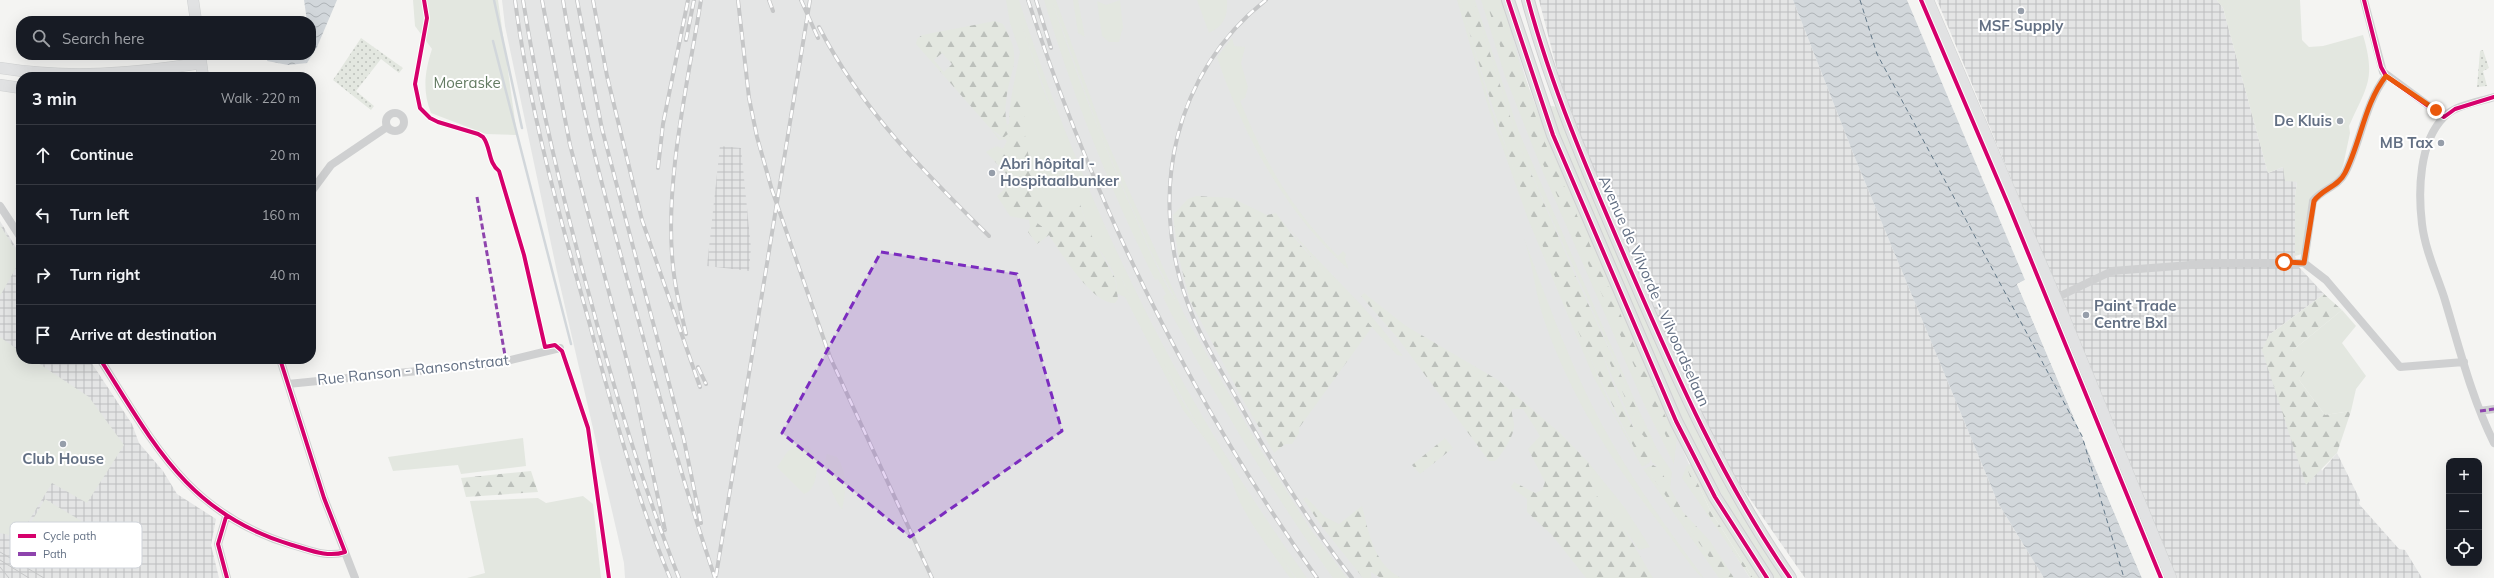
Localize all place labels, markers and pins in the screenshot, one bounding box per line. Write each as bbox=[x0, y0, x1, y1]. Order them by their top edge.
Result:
marker: MSF Supply bbox=[2016, 6, 2026, 16]
place label: MSF Supply bbox=[1979, 16, 2064, 35]
place label: De Kluis bbox=[2274, 111, 2332, 130]
marker: De Kluis bbox=[2335, 116, 2345, 126]
place label: MB Tax bbox=[2380, 133, 2434, 152]
marker: MB Tax bbox=[2436, 138, 2446, 148]
place label: Abri hôpital - Hospitaalbunker bbox=[1000, 154, 1119, 190]
marker: Abri hôpital - Hospitaalbunker bbox=[987, 168, 997, 178]
place label: Paint Trade Centre Bxl bbox=[2094, 296, 2176, 332]
marker: Paint Trade Centre Bxl bbox=[2081, 310, 2091, 320]
marker: Club House bbox=[58, 439, 68, 449]
place label: Club House bbox=[22, 449, 104, 468]

